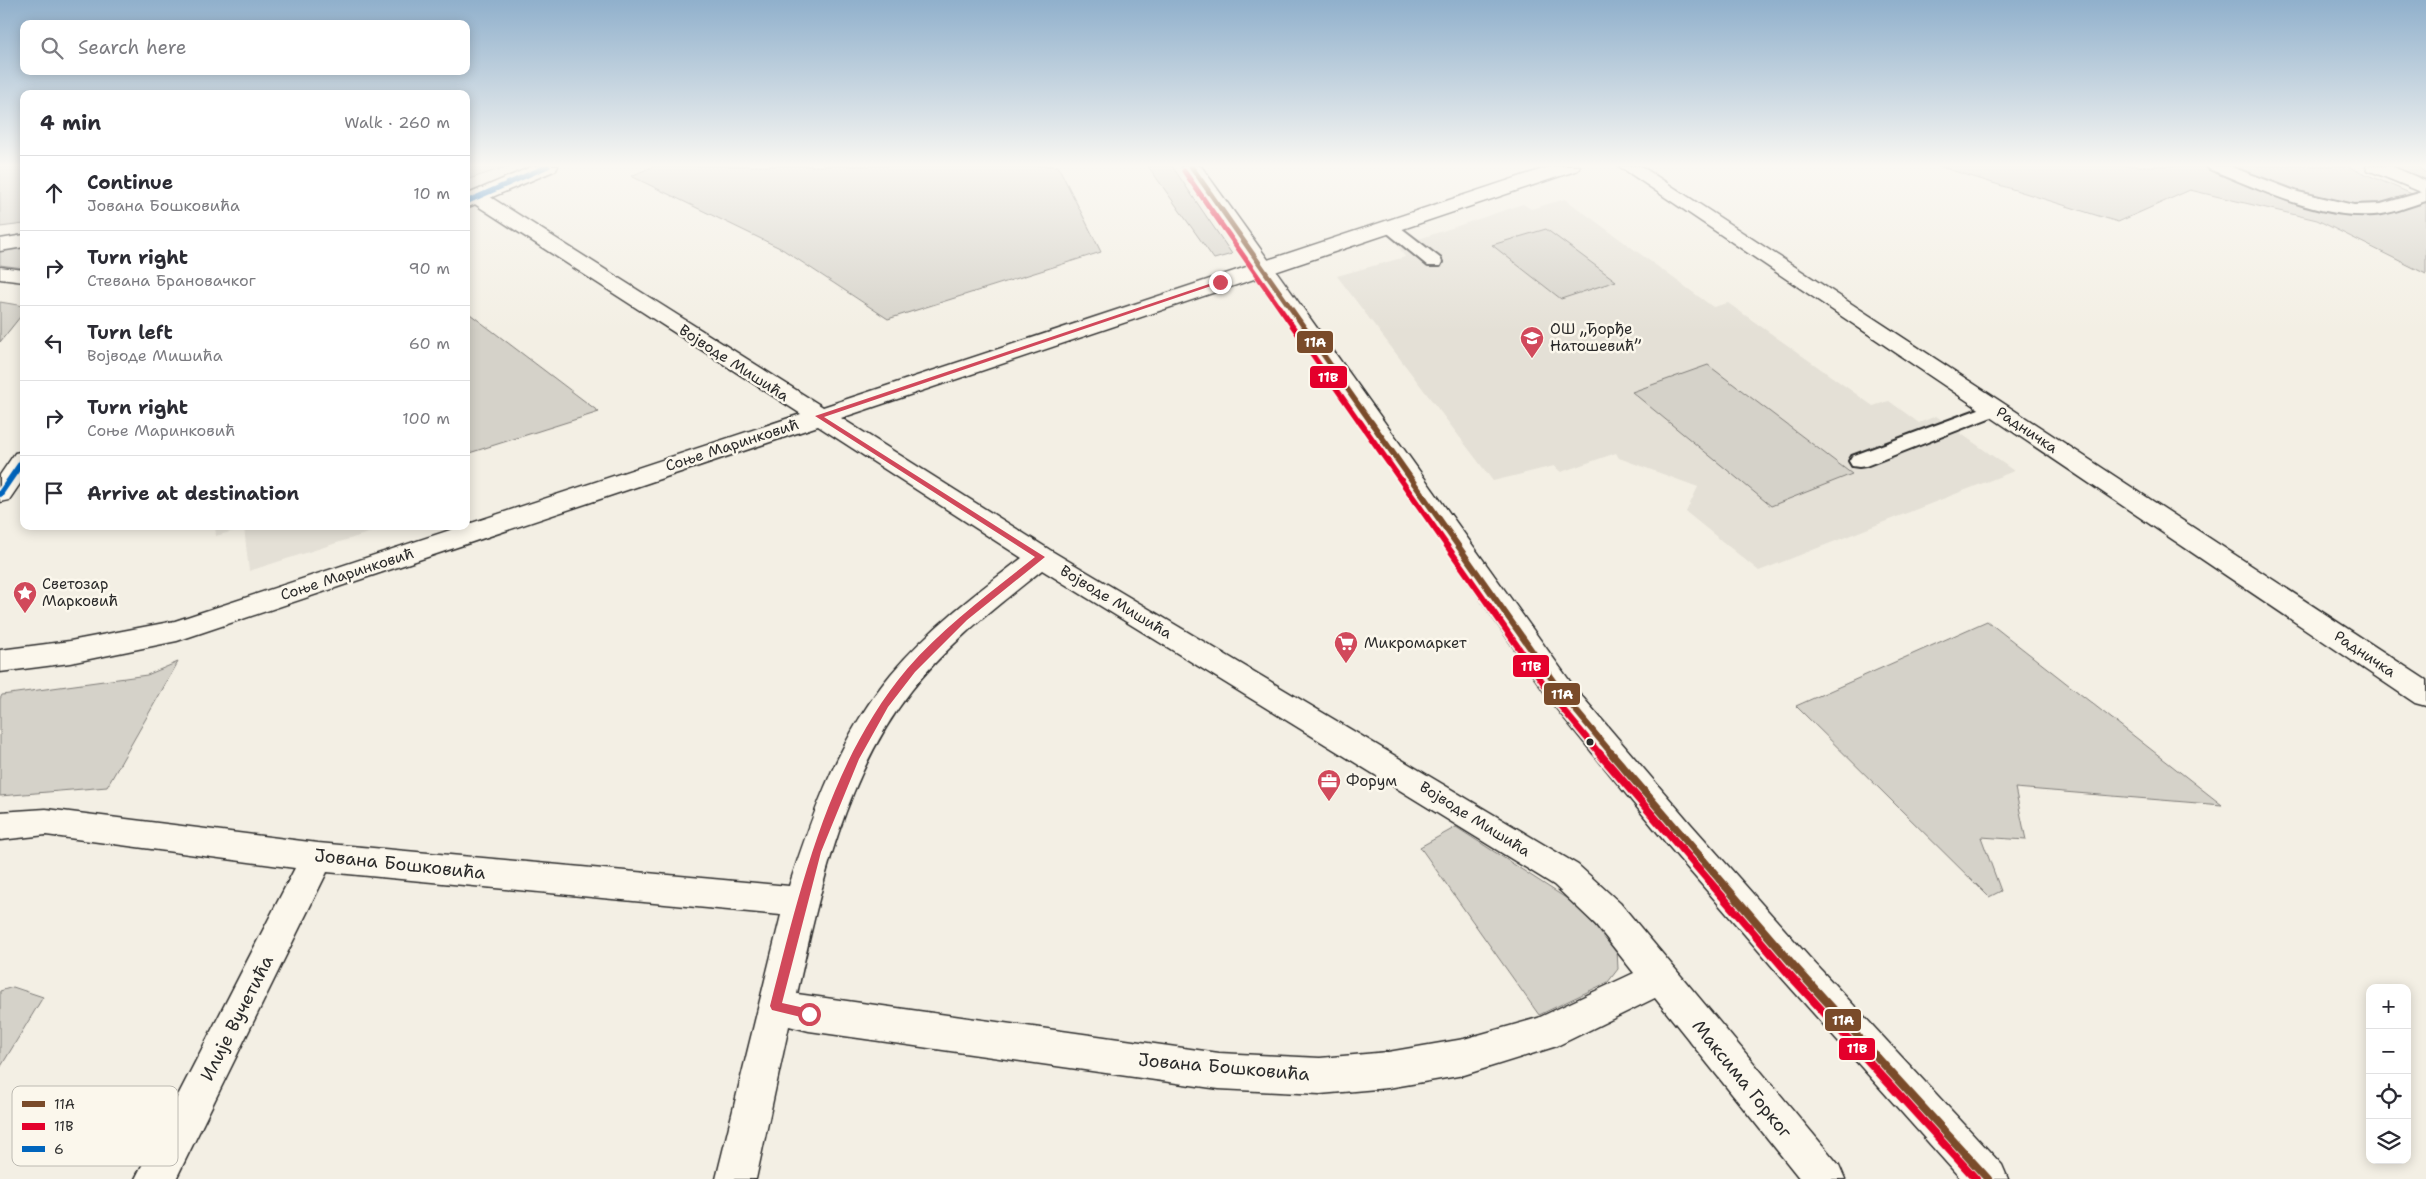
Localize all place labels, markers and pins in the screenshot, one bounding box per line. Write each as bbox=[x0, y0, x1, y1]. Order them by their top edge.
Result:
place label: ОШ „Ђорђе Натошевић” bbox=[1550, 319, 1642, 356]
school or university icon: ОШ „Ђорђе Натошевић” bbox=[1519, 325, 1545, 359]
place label: Светозар Марковић bbox=[42, 574, 118, 611]
place icon: Светозар Марковић bbox=[12, 580, 38, 614]
supermarket icon: Микромаркет bbox=[1333, 630, 1359, 664]
place label: Микромаркет bbox=[1364, 633, 1467, 653]
unlabelled marker bbox=[1585, 737, 1595, 747]
office icon: Форум bbox=[1316, 768, 1342, 802]
place label: Форум bbox=[1346, 771, 1397, 791]

